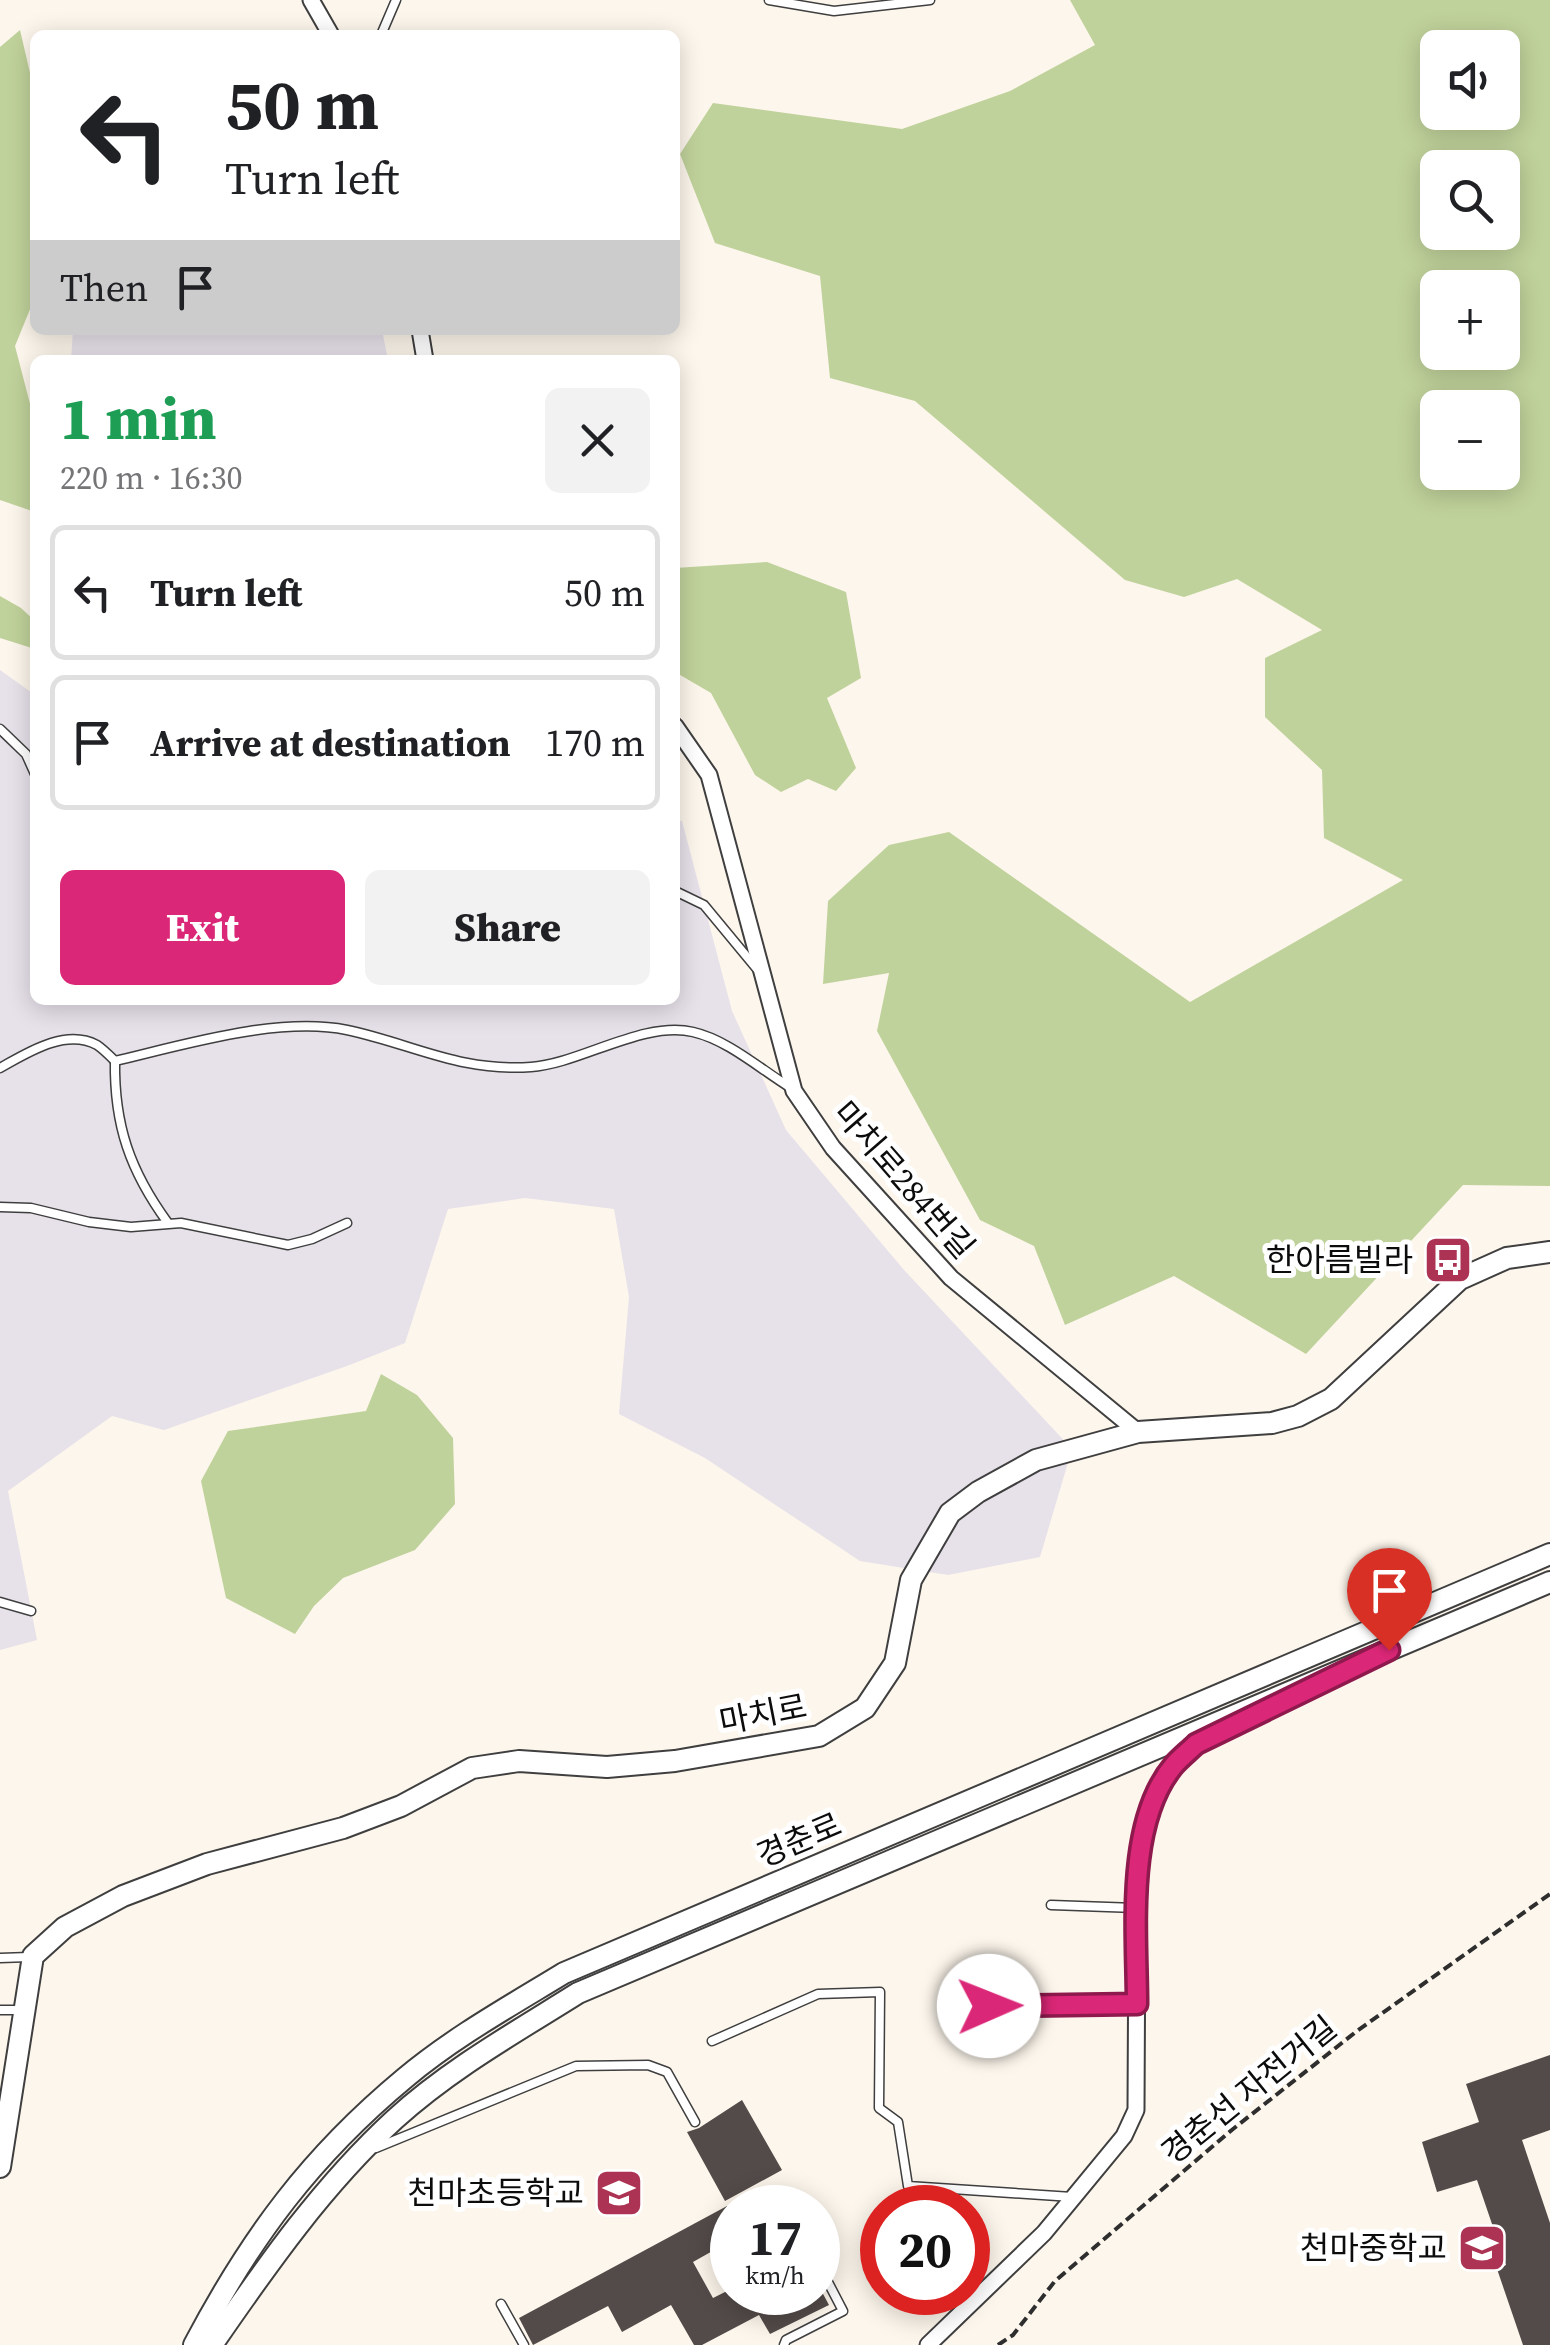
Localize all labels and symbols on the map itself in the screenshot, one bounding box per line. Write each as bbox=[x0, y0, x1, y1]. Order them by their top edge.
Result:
street label: 마치로284번길 bbox=[823, 1092, 985, 1268]
bus stop icon: 한아름빌라 bbox=[1422, 1234, 1474, 1286]
place label: 한아름빌라 bbox=[1266, 1238, 1413, 1282]
pin bbox=[1347, 1548, 1432, 1651]
street label: 마치로 bbox=[715, 1684, 811, 1744]
street label: 경춘로 bbox=[750, 1802, 848, 1878]
position arrow bbox=[937, 1954, 1041, 2058]
street label: 경춘선 자전거길 bbox=[1152, 2006, 1346, 2174]
school or university icon: 천마초등학교 bbox=[593, 2167, 645, 2219]
place label: 천마초등학교 bbox=[407, 2171, 584, 2215]
speed limit sign: 20 bbox=[860, 2185, 990, 2315]
school or university icon: 천마중학교 bbox=[1456, 2222, 1508, 2274]
place label: 천마중학교 bbox=[1300, 2226, 1447, 2270]

